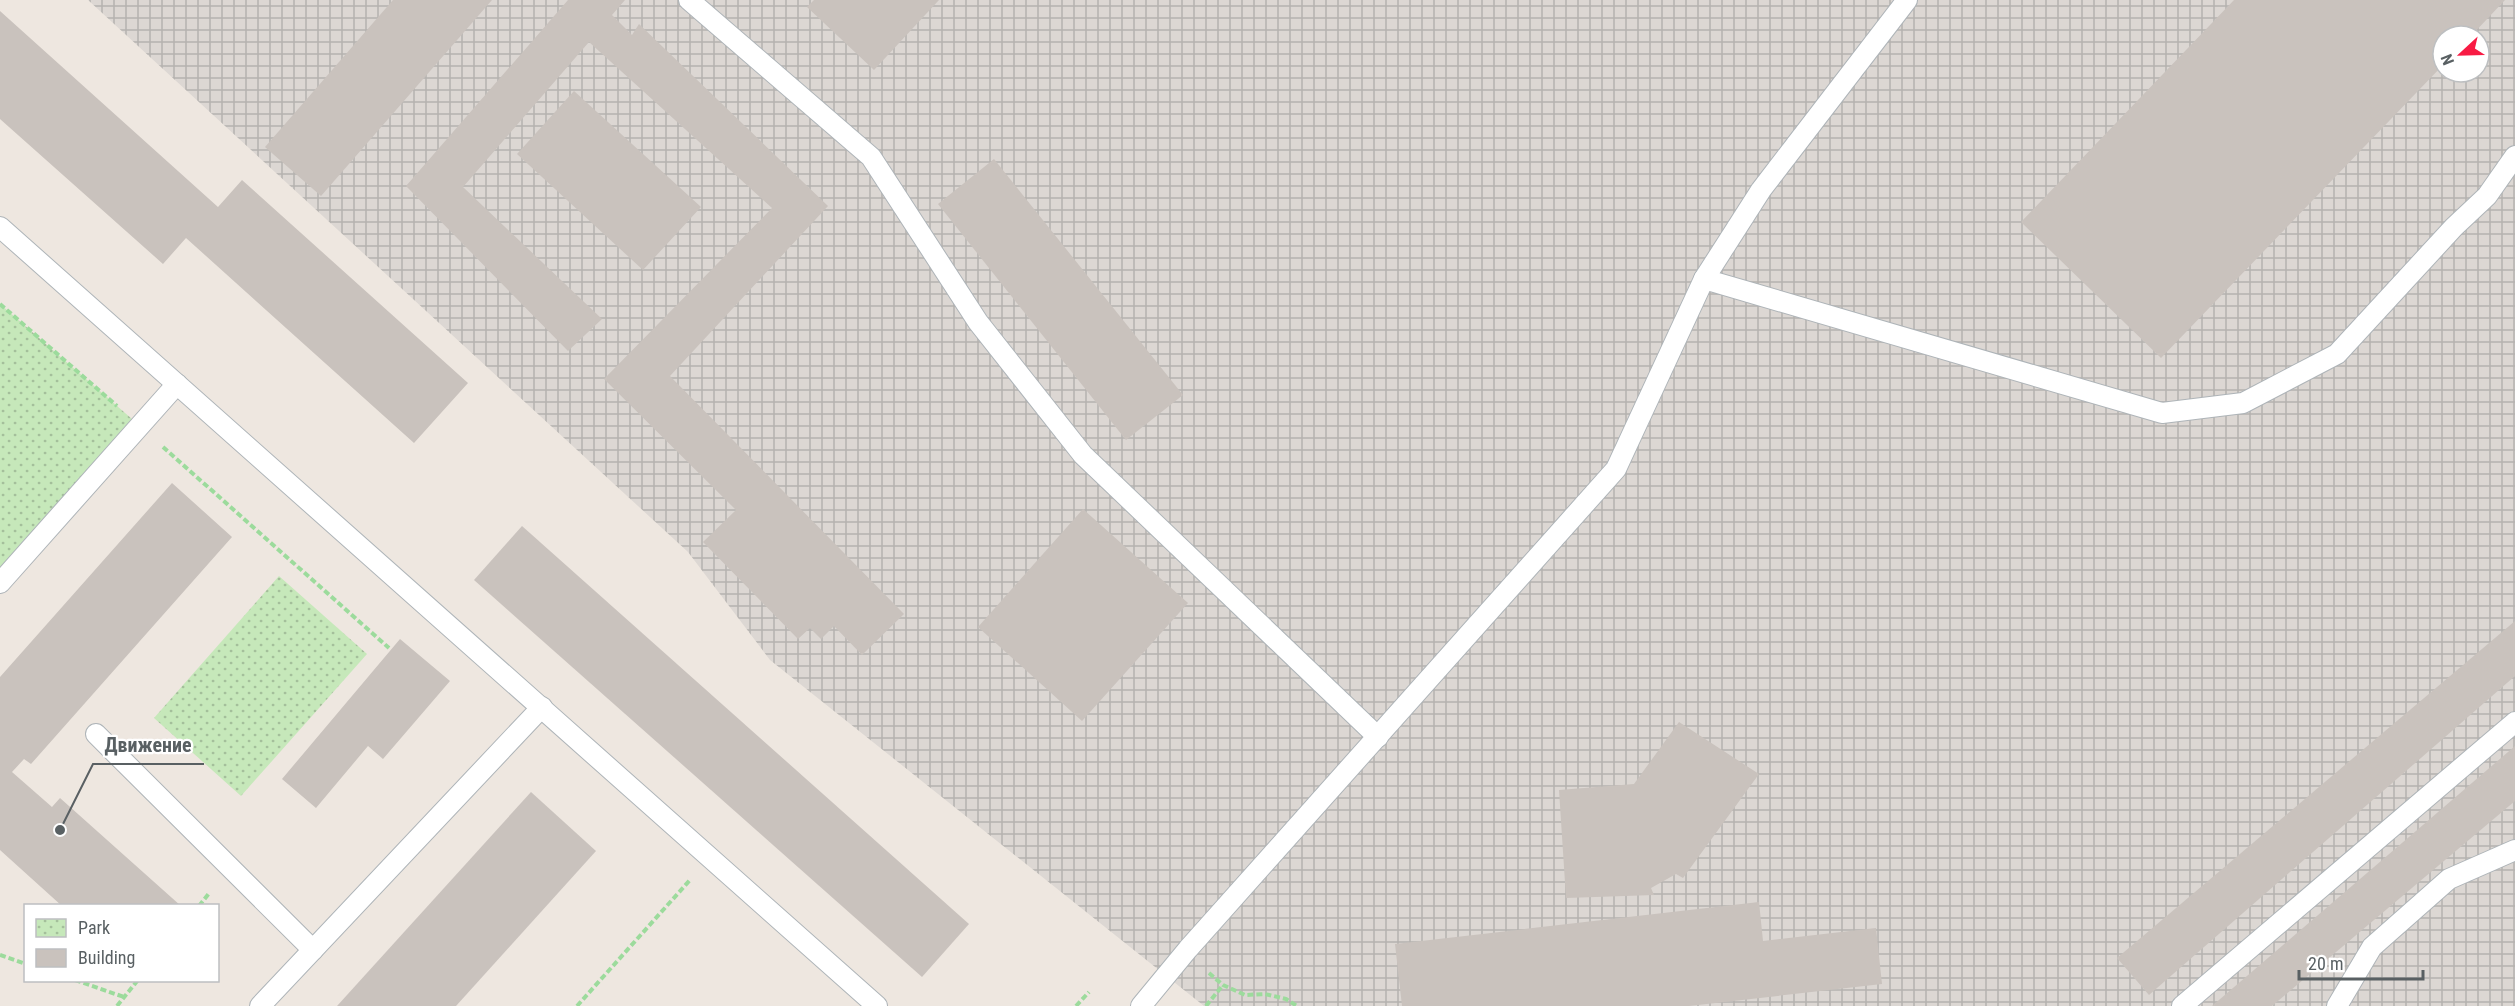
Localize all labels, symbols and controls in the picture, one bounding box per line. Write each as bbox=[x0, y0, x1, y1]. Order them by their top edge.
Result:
north arrow bbox=[2431, 24, 2491, 84]
text: N bbox=[2437, 51, 2458, 68]
callout: Движение bbox=[93, 726, 204, 764]
text: Движение bbox=[104, 733, 192, 757]
legend bbox=[24, 904, 219, 982]
text: Park bbox=[78, 917, 110, 938]
scale bar bbox=[2299, 943, 2424, 981]
text: Building bbox=[78, 947, 135, 968]
text: 20 m bbox=[2308, 953, 2343, 974]

